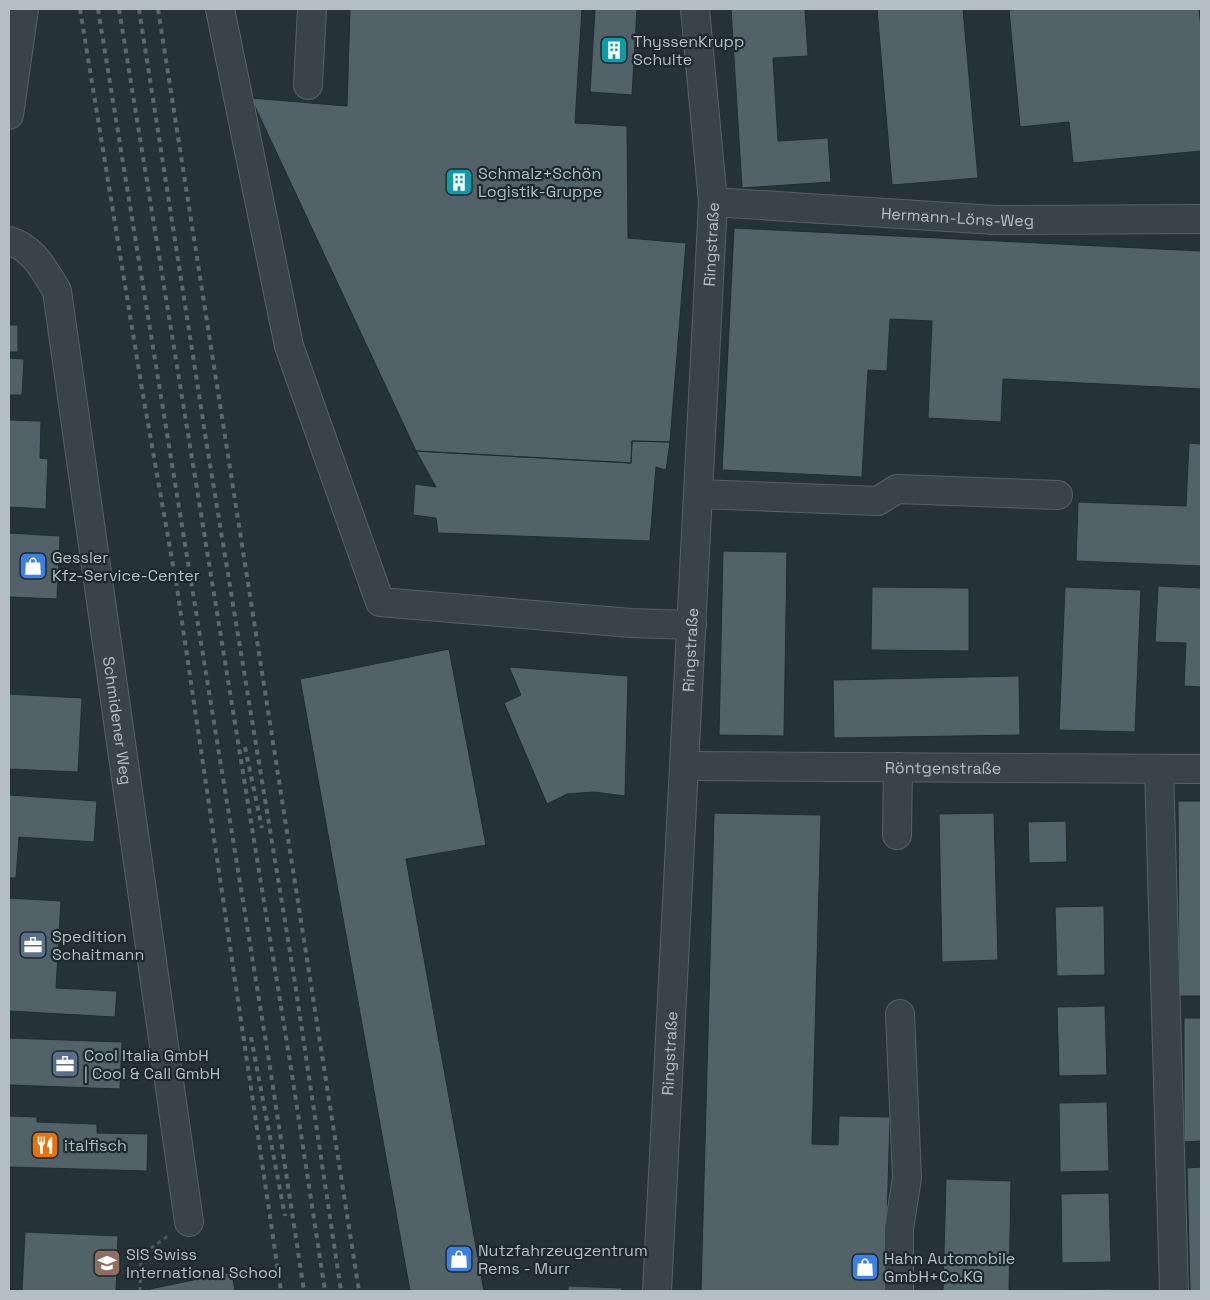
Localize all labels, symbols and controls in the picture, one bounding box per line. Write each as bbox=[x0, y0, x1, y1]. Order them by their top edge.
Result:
place label: ThyssenKrupp Schulte bbox=[633, 31, 744, 70]
building icon: ThyssenKrupp Schulte bbox=[599, 35, 629, 65]
place label: Schmalz+Schön Logistik-Gruppe bbox=[478, 163, 602, 202]
building icon: Schmalz+Schön Logistik-Gruppe bbox=[444, 167, 474, 197]
street label: Ringstraße bbox=[699, 202, 724, 287]
street label: Hermann-Löns-Weg bbox=[880, 203, 1034, 231]
place label: Gessler Kfz-Service-Center bbox=[52, 547, 200, 586]
shop icon: Gessler Kfz-Service-Center bbox=[18, 551, 48, 581]
street label: Ringstraße bbox=[678, 607, 703, 692]
street label: Schmidener Weg bbox=[98, 655, 137, 786]
street label: Röntgenstraße bbox=[885, 757, 1001, 779]
place label: Spedition Schaitmann bbox=[52, 926, 144, 965]
office icon: Spedition Schaitmann bbox=[18, 930, 48, 960]
street label: Ringstraße bbox=[657, 1011, 682, 1096]
place label: Cool Italia GmbH | Cool & Call GmbH bbox=[84, 1045, 220, 1084]
office icon: Cool Italia GmbH | Cool & Call GmbH bbox=[50, 1049, 80, 1079]
restaurant icon: italfisch bbox=[30, 1130, 60, 1160]
place label: italfisch bbox=[64, 1135, 127, 1156]
place label: Nutzfahrzeugzentrum Rems - Murr bbox=[478, 1240, 648, 1279]
place label: SIS Swiss International School bbox=[126, 1244, 282, 1283]
shop icon: Nutzfahrzeugzentrum Rems - Murr bbox=[444, 1244, 474, 1274]
school or university icon: SIS Swiss International School bbox=[92, 1248, 122, 1278]
place label: Hahn Automobile GmbH+Co.KG bbox=[884, 1248, 1015, 1287]
shop icon: Hahn Automobile GmbH+Co.KG bbox=[850, 1252, 880, 1282]

